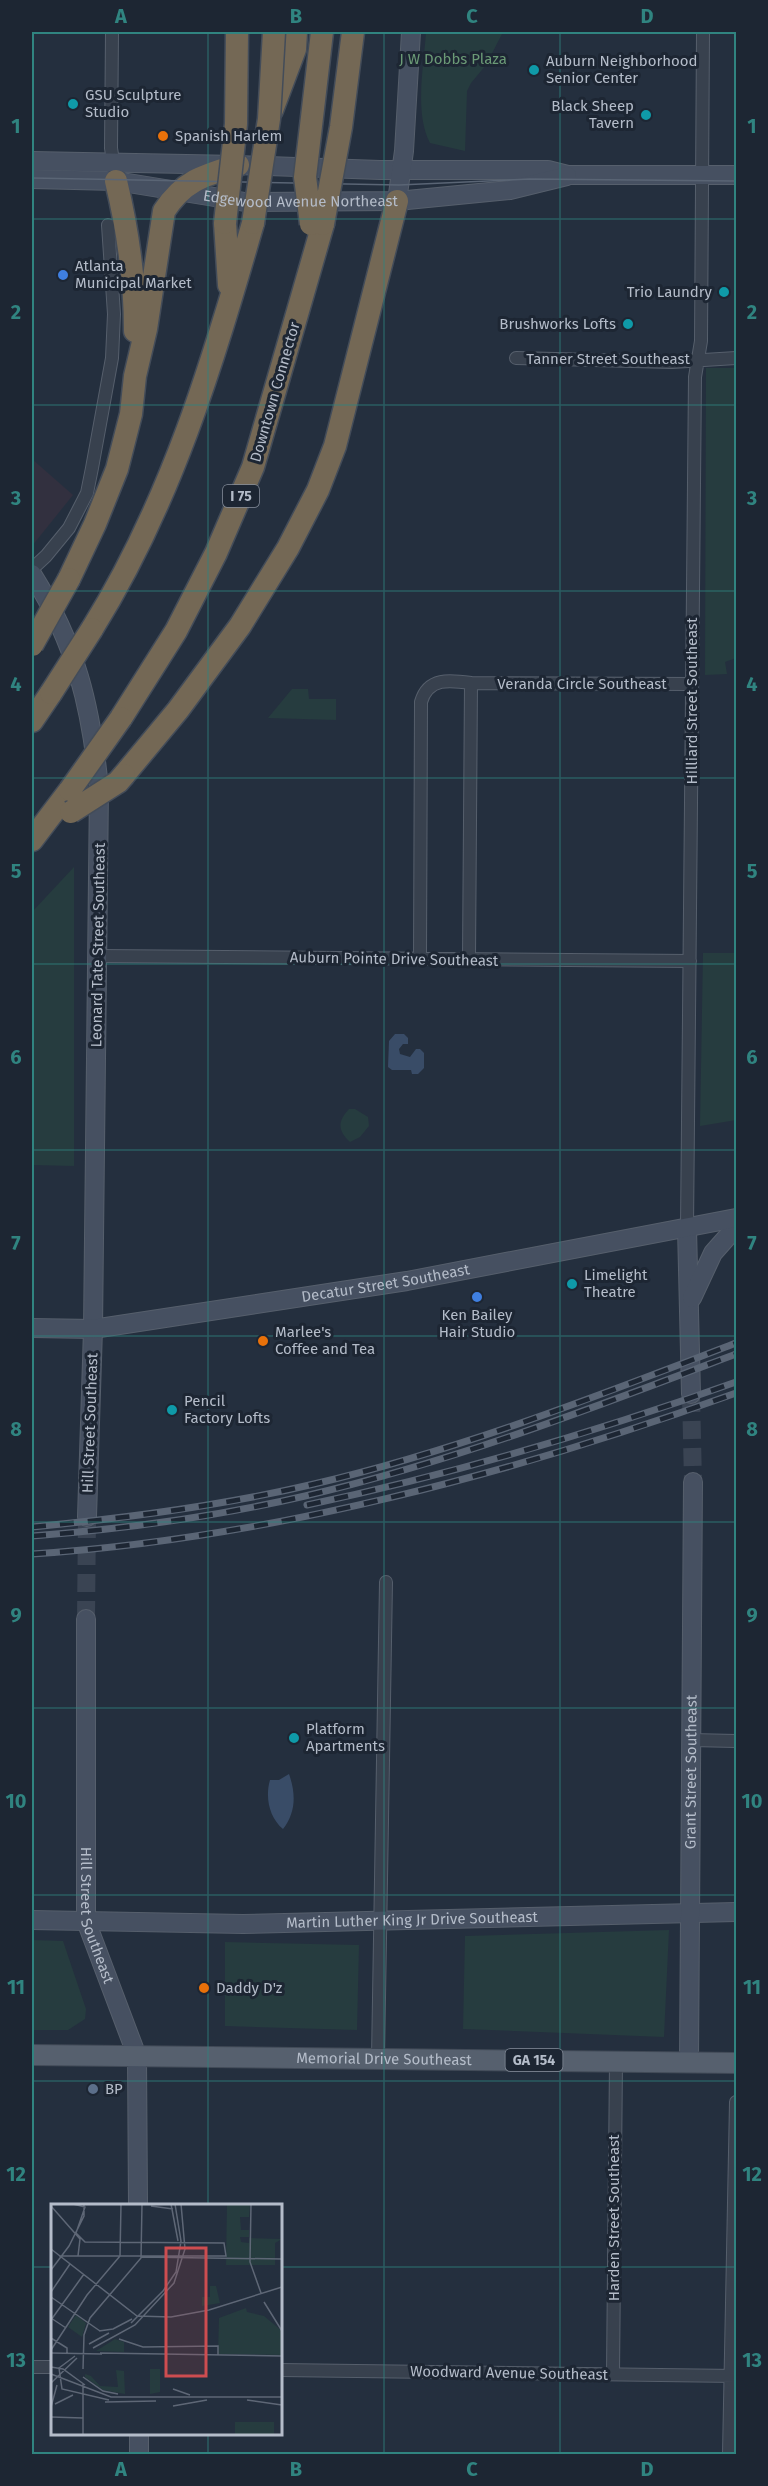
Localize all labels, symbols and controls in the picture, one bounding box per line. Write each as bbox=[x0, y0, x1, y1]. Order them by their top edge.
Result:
text: A bbox=[114, 4, 128, 28]
text: B bbox=[290, 4, 302, 28]
text: C bbox=[466, 4, 478, 28]
text: D bbox=[640, 4, 654, 28]
park label: J W Dobbs Plaza bbox=[399, 50, 507, 68]
place label: Auburn Neighborhood Senior Center bbox=[546, 52, 698, 87]
marker: Auburn Neighborhood Senior Center bbox=[527, 63, 541, 77]
place label: GSU Sculpture Studio bbox=[85, 86, 181, 121]
marker: GSU Sculpture Studio bbox=[66, 97, 80, 111]
place label: Black Sheep Tavern bbox=[551, 97, 634, 132]
marker: Black Sheep Tavern bbox=[639, 108, 653, 122]
text: 1 bbox=[11, 114, 21, 138]
text: 1 bbox=[747, 114, 757, 138]
place label: Spanish Harlem bbox=[175, 127, 282, 145]
marker: Spanish Harlem bbox=[156, 129, 170, 143]
street label: Edgewood Avenue Northeast bbox=[202, 186, 398, 211]
place label: Atlanta Municipal Market bbox=[75, 257, 192, 292]
marker: Atlanta Municipal Market bbox=[56, 268, 70, 282]
place label: Trio Laundry bbox=[627, 283, 713, 301]
marker: Trio Laundry bbox=[717, 285, 731, 299]
text: 2 bbox=[11, 300, 21, 324]
text: 2 bbox=[747, 300, 757, 324]
place label: Brushworks Lofts bbox=[499, 315, 616, 333]
marker: Brushworks Lofts bbox=[621, 317, 635, 331]
street label: Downtown Connector bbox=[246, 320, 304, 464]
street label: Tanner Street Southeast bbox=[526, 350, 690, 368]
road number: I 75 bbox=[223, 485, 259, 507]
text: 3 bbox=[10, 486, 21, 510]
text: 3 bbox=[746, 486, 757, 510]
street label: Hilliard Street Southeast bbox=[683, 617, 701, 784]
text: 4 bbox=[10, 672, 22, 696]
text: 4 bbox=[746, 672, 758, 696]
street label: Veranda Circle Southeast bbox=[497, 675, 667, 693]
street label: Leonard Tate Street Southeast bbox=[87, 842, 109, 1048]
text: 5 bbox=[11, 859, 22, 883]
text: 5 bbox=[747, 859, 758, 883]
street label: Auburn Pointe Drive Southeast bbox=[290, 948, 499, 970]
text: 6 bbox=[10, 1045, 22, 1069]
text: 6 bbox=[746, 1045, 758, 1069]
text: 7 bbox=[11, 1231, 21, 1255]
text: 7 bbox=[747, 1231, 757, 1255]
street label: Decatur Street Southeast bbox=[300, 1260, 472, 1306]
place label: Limelight Theatre bbox=[584, 1266, 648, 1301]
marker: Limelight Theatre bbox=[565, 1277, 579, 1291]
marker: Ken Bailey Hair Studio bbox=[470, 1290, 484, 1304]
place label: Ken Bailey Hair Studio bbox=[439, 1306, 515, 1341]
place label: Marlee's Coffee and Tea bbox=[275, 1323, 375, 1358]
marker: Marlee's Coffee and Tea bbox=[256, 1334, 270, 1348]
street label: Hill Street Southeast bbox=[79, 1352, 101, 1493]
place label: Pencil Factory Lofts bbox=[184, 1392, 270, 1427]
marker: Pencil Factory Lofts bbox=[165, 1403, 179, 1417]
text: 8 bbox=[10, 1417, 22, 1441]
text: 8 bbox=[746, 1417, 758, 1441]
text: 9 bbox=[10, 1603, 22, 1627]
text: 9 bbox=[746, 1603, 758, 1627]
street label: Grant Street Southeast bbox=[681, 1694, 701, 1849]
place label: Platform Apartments bbox=[306, 1720, 385, 1755]
marker: Platform Apartments bbox=[287, 1731, 301, 1745]
text: 10 bbox=[6, 1789, 26, 1813]
text: 10 bbox=[742, 1789, 762, 1813]
street label: Hill Street Southeast bbox=[77, 1847, 118, 1987]
street label: Martin Luther King Jr Drive Southeast bbox=[286, 1908, 539, 1932]
text: 11 bbox=[7, 1975, 25, 1999]
text: 11 bbox=[743, 1975, 761, 1999]
place label: Daddy D'z bbox=[216, 1979, 283, 1997]
marker: Daddy D'z bbox=[197, 1981, 211, 1995]
street label: Memorial Drive Southeast bbox=[296, 2049, 472, 2069]
road number: GA 154 bbox=[506, 2049, 562, 2071]
place label: BP bbox=[105, 2080, 123, 2098]
marker: BP bbox=[86, 2082, 100, 2096]
street label: Harden Street Southeast bbox=[605, 2134, 623, 2301]
text: 12 bbox=[6, 2162, 26, 2186]
text: 12 bbox=[742, 2162, 762, 2186]
inset map bbox=[51, 2204, 282, 2435]
text: 13 bbox=[6, 2348, 26, 2372]
text: 13 bbox=[742, 2348, 762, 2372]
street label: Woodward Avenue Southeast bbox=[410, 2362, 609, 2384]
text: A bbox=[114, 2457, 128, 2481]
text: B bbox=[290, 2457, 302, 2481]
text: C bbox=[466, 2457, 478, 2481]
text: D bbox=[640, 2457, 654, 2481]

